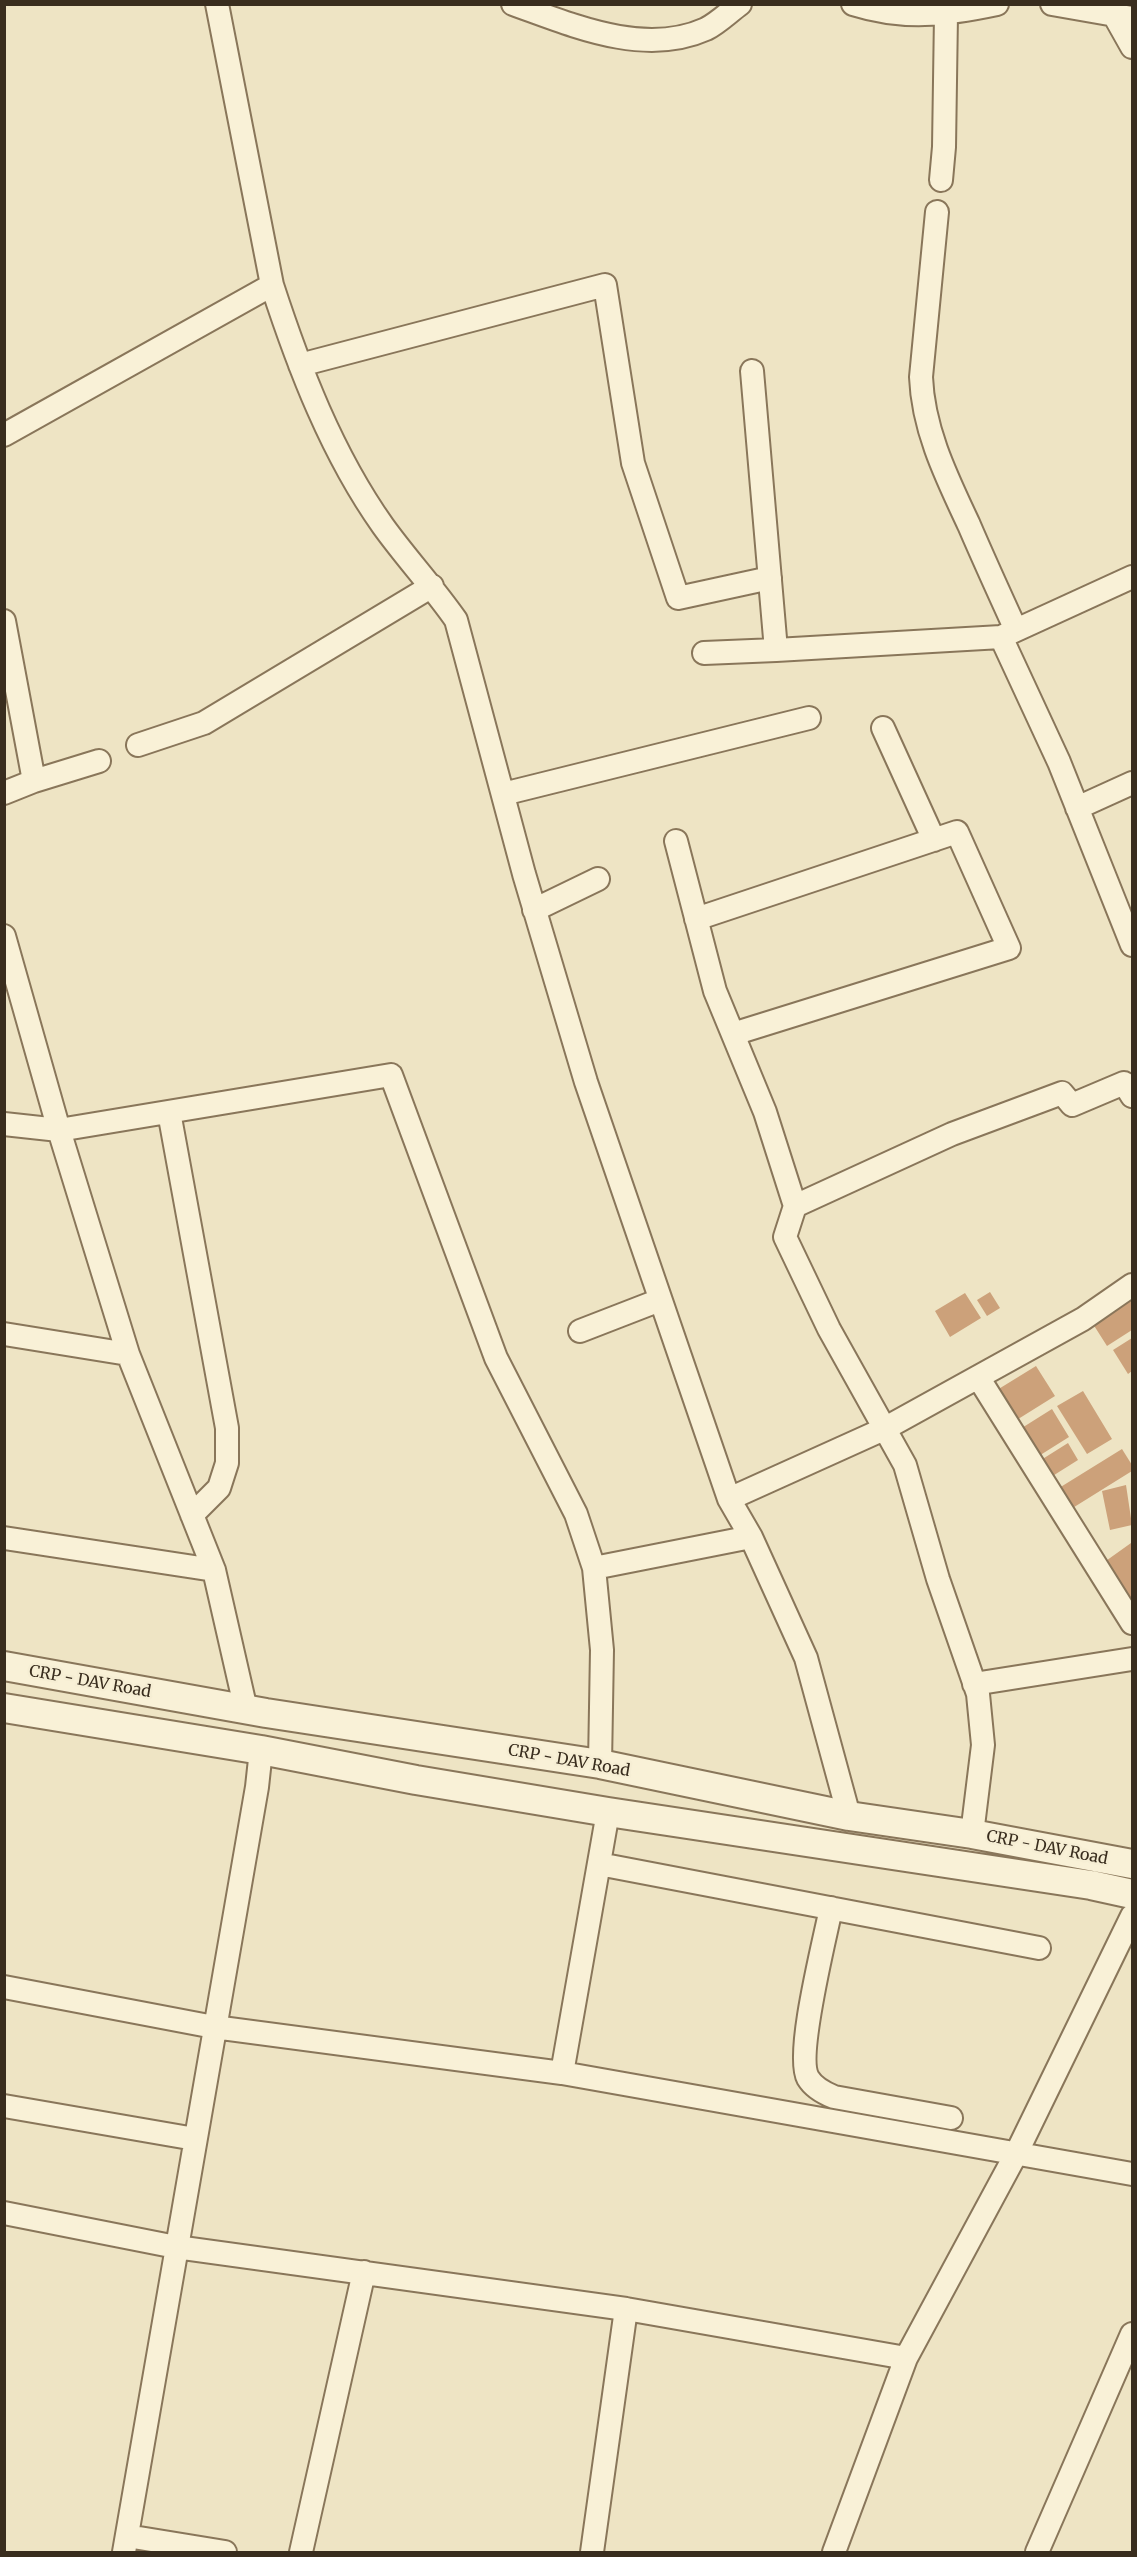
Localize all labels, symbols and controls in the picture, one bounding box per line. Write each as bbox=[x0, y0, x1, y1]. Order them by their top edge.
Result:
street label: CRP - DAV Road bbox=[28, 1662, 152, 1702]
street label: CRP - DAV Road bbox=[507, 1741, 631, 1781]
street label: CRP - DAV Road bbox=[985, 1827, 1109, 1869]

